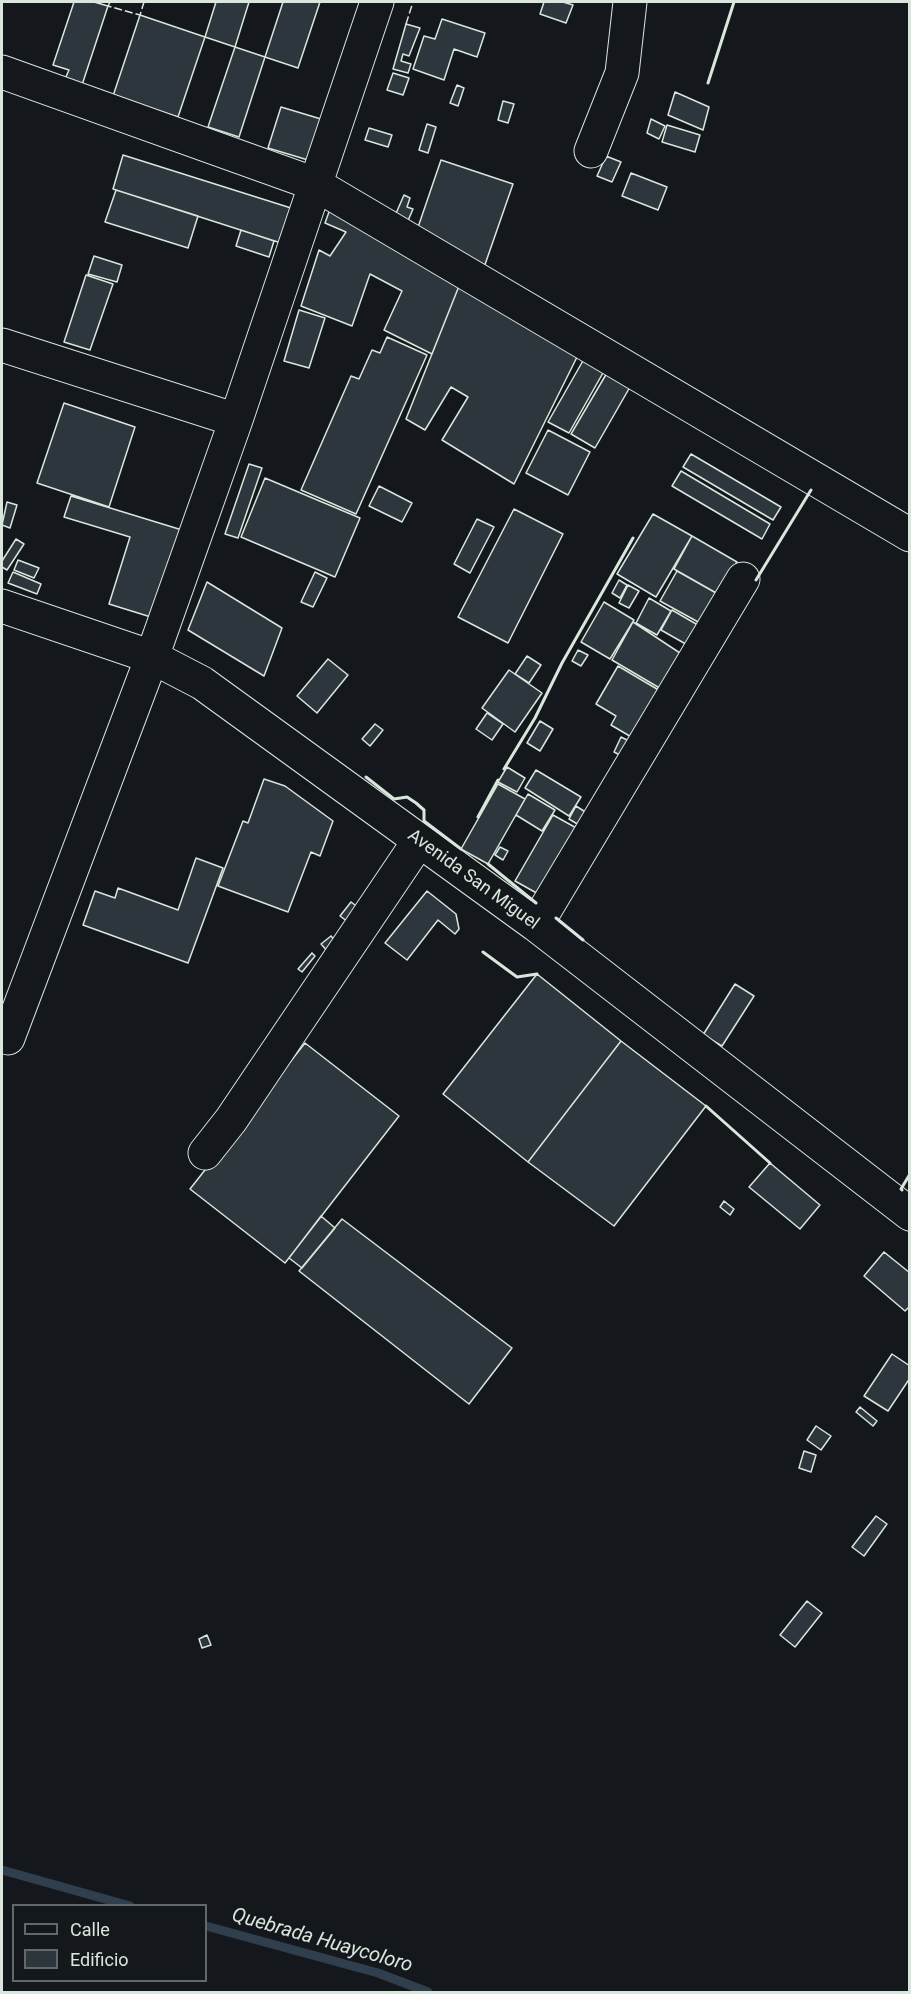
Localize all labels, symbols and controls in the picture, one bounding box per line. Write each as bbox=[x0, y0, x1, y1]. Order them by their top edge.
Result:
street label: Avenida San Miguel bbox=[403, 825, 543, 935]
legend bbox=[12, 1904, 207, 1982]
water label: Quebrada Huaycoloro bbox=[229, 1904, 415, 1978]
text: Calle bbox=[70, 1919, 110, 1940]
text: Edificio bbox=[70, 1949, 129, 1970]

